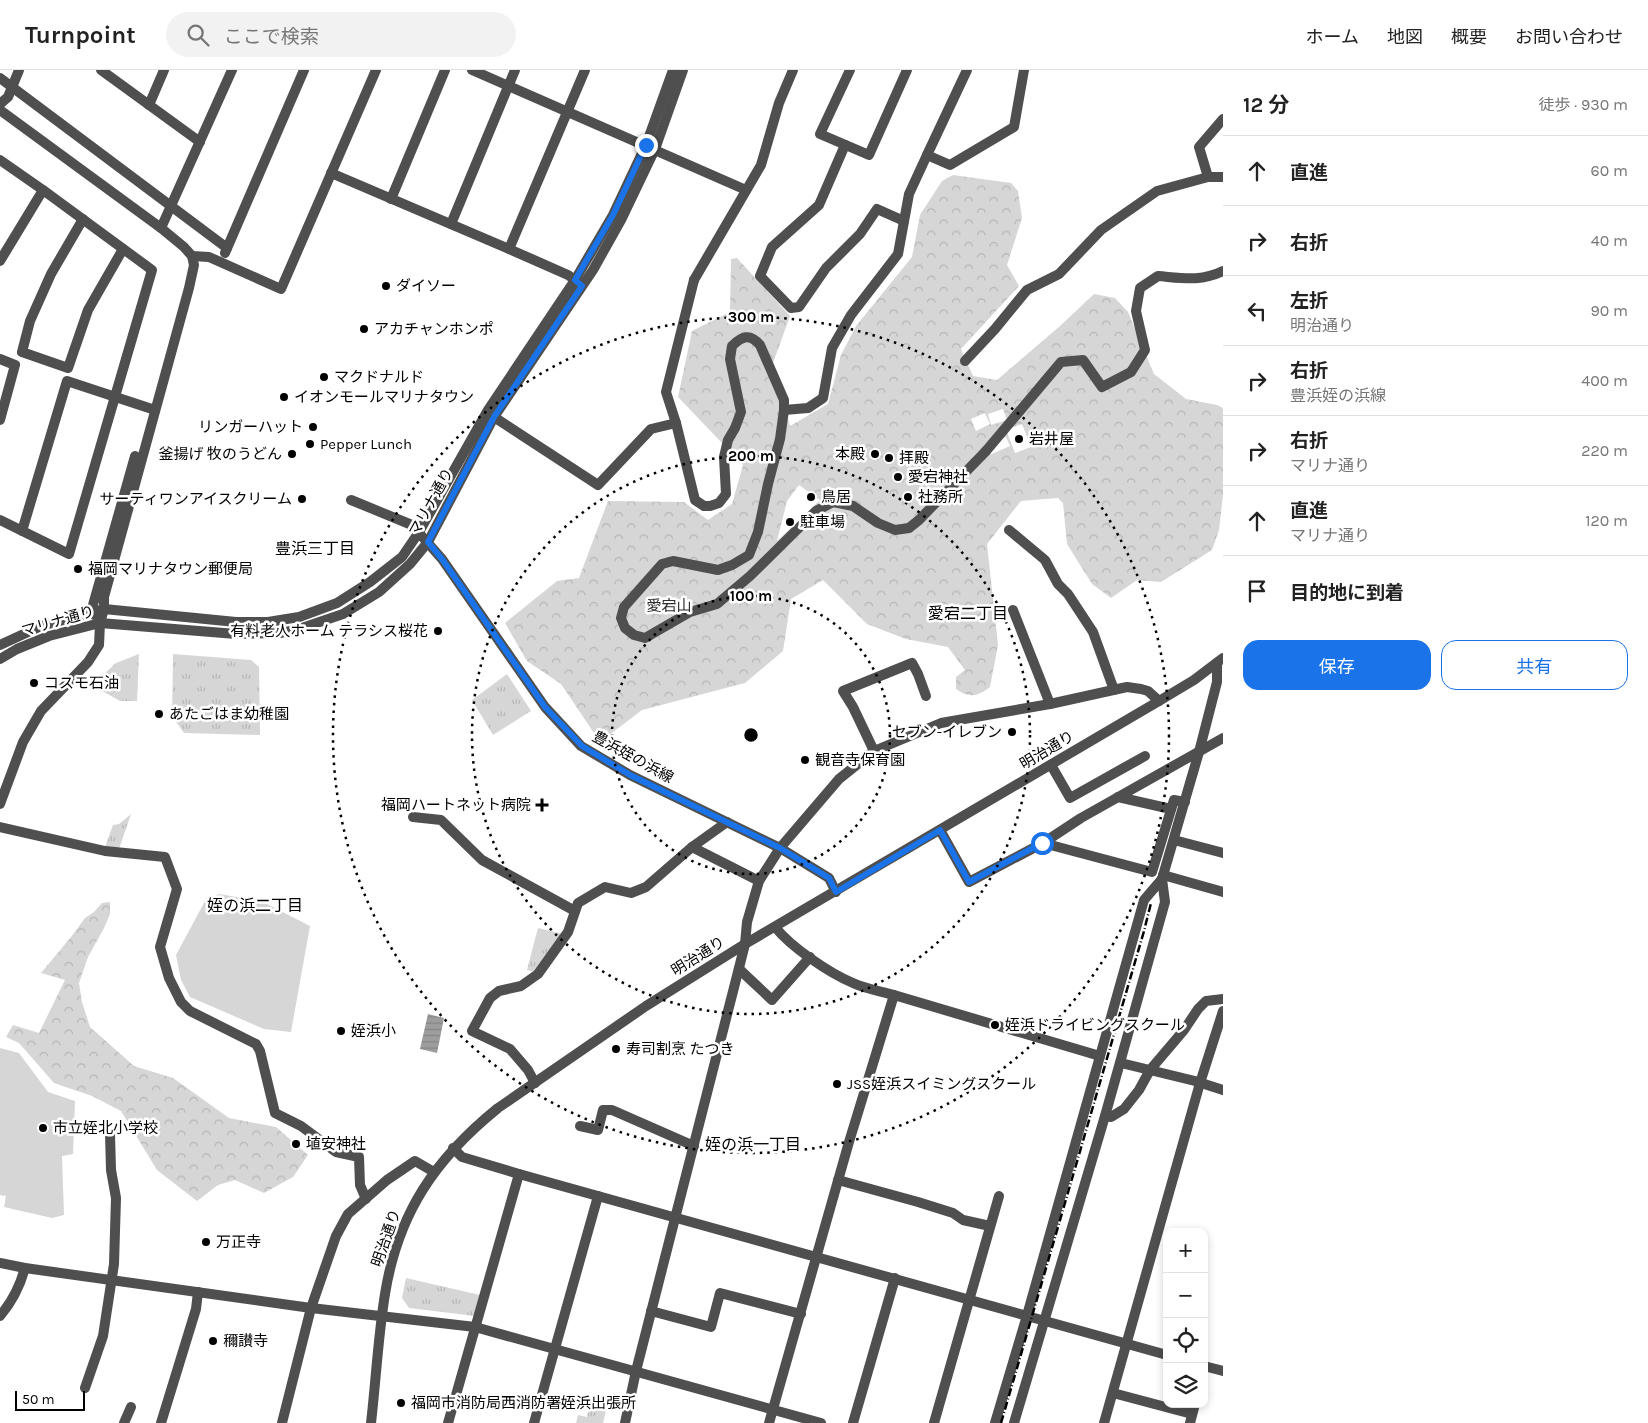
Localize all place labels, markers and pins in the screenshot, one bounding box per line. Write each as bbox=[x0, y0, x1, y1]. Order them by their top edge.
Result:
place label: ダイソー bbox=[396, 277, 456, 295]
marker: ダイソー bbox=[380, 280, 392, 292]
place label: アカチャンホンポ bbox=[374, 320, 494, 338]
marker: アカチャンホンポ bbox=[358, 323, 370, 335]
place label: マクドナルド bbox=[334, 368, 424, 386]
marker: マクドナルド bbox=[318, 371, 330, 383]
place label: イオンモールマリナタウン bbox=[294, 388, 474, 406]
marker: イオンモールマリナタウン bbox=[278, 391, 290, 403]
place label: リンガーハット bbox=[198, 418, 303, 436]
marker: リンガーハット bbox=[307, 421, 319, 433]
place label: 岩井屋 bbox=[1029, 430, 1074, 448]
marker: 岩井屋 bbox=[1013, 433, 1025, 445]
place label: Pepper Lunch bbox=[320, 435, 412, 453]
marker: Pepper Lunch bbox=[304, 438, 316, 450]
place label: 釜揚げ 牧のうどん bbox=[158, 445, 282, 463]
place label: 本殿 bbox=[835, 445, 865, 463]
marker: 釜揚げ 牧のうどん bbox=[286, 448, 298, 460]
marker: 本殿 bbox=[869, 448, 881, 460]
place label: 拝殿 bbox=[899, 449, 929, 467]
marker: 拝殿 bbox=[883, 452, 895, 464]
place label: 愛宕神社 bbox=[908, 468, 968, 486]
marker: 愛宕神社 bbox=[892, 471, 904, 483]
place label: 鳥居 bbox=[821, 488, 851, 506]
place label: 社務所 bbox=[918, 488, 963, 506]
place label: サーティワンアイスクリーム bbox=[100, 490, 292, 508]
marker: 鳥居 bbox=[805, 491, 817, 503]
marker: 社務所 bbox=[902, 491, 914, 503]
marker: サーティワンアイスクリーム bbox=[296, 493, 308, 505]
place label: 駐車場 bbox=[800, 513, 845, 531]
marker: 駐車場 bbox=[784, 516, 796, 528]
place label: 福岡マリナタウン郵便局 bbox=[88, 560, 253, 578]
marker: 福岡マリナタウン郵便局 bbox=[72, 563, 84, 575]
place label: 有料老人ホーム テラシス桜花 bbox=[230, 622, 428, 640]
marker: 有料老人ホーム テラシス桜花 bbox=[432, 625, 444, 637]
place label: コスモ石油 bbox=[44, 674, 119, 692]
marker: コスモ石油 bbox=[28, 677, 40, 689]
place label: あたごはま幼稚園 bbox=[169, 705, 289, 723]
marker: あたごはま幼稚園 bbox=[153, 708, 165, 720]
place label: セブン-イレブン bbox=[892, 723, 1002, 741]
centre of rings bbox=[742, 726, 760, 744]
marker: セブン-イレブン bbox=[1006, 726, 1018, 738]
place label: 観音寺保育園 bbox=[815, 751, 905, 769]
marker: 観音寺保育園 bbox=[799, 754, 811, 766]
place label: 福岡ハートネット病院 bbox=[381, 796, 531, 814]
marker: 福岡ハートネット病院 bbox=[535, 798, 549, 812]
place label: 姪浜ドライビングスクール bbox=[1005, 1016, 1185, 1034]
marker: 姪浜ドライビングスクール bbox=[989, 1019, 1001, 1031]
place label: 姪浜小 bbox=[351, 1022, 396, 1040]
marker: 姪浜小 bbox=[335, 1025, 347, 1037]
place label: 寿司割烹 たつき bbox=[626, 1040, 735, 1058]
marker: 寿司割烹 たつき bbox=[610, 1043, 622, 1055]
place label: JSS姪浜スイミングスクール bbox=[847, 1075, 1036, 1093]
marker: JSS姪浜スイミングスクール bbox=[831, 1078, 843, 1090]
place label: 市立姪北小学校 bbox=[53, 1119, 158, 1137]
marker: 市立姪北小学校 bbox=[37, 1122, 49, 1134]
place label: 埴安神社 bbox=[306, 1135, 366, 1153]
marker: 埴安神社 bbox=[290, 1138, 302, 1150]
place label: 万正寺 bbox=[216, 1233, 261, 1251]
marker: 万正寺 bbox=[200, 1236, 212, 1248]
place label: 穪讃寺 bbox=[223, 1332, 268, 1350]
marker: 穪讃寺 bbox=[207, 1335, 219, 1347]
place label: 福岡市消防局西消防署姪浜出張所 bbox=[411, 1394, 636, 1412]
marker: 福岡市消防局西消防署姪浜出張所 bbox=[395, 1397, 407, 1409]

